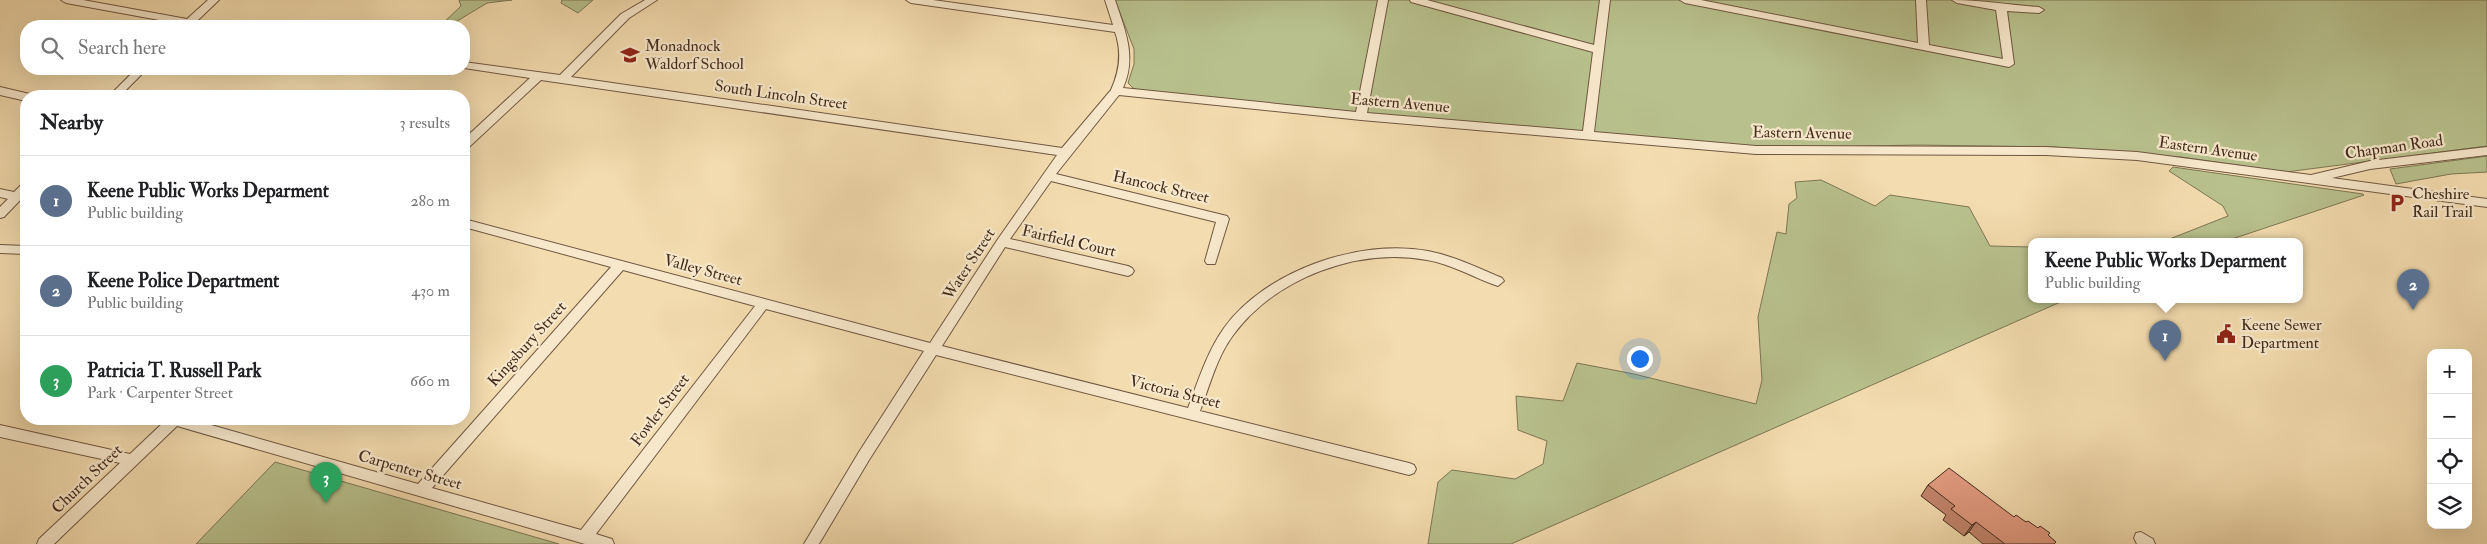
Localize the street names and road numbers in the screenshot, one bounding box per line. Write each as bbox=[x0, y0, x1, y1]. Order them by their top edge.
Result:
street label: South Lincoln Street bbox=[713, 76, 849, 114]
street label: Eastern Avenue bbox=[1350, 89, 1451, 117]
street label: Eastern Avenue bbox=[1752, 122, 1852, 144]
street label: Chapman Road bbox=[2344, 130, 2445, 165]
street label: Eastern Avenue bbox=[2157, 132, 2259, 166]
street label: Hancock Street bbox=[1111, 166, 1211, 208]
street label: Fairfield Court bbox=[1020, 220, 1118, 262]
street label: Water Street bbox=[938, 224, 1000, 304]
street label: Valley Street bbox=[662, 250, 744, 290]
street label: Kingsbury Street bbox=[483, 297, 571, 391]
street label: Fowler Street bbox=[626, 370, 694, 450]
street label: Victoria Street bbox=[1127, 371, 1223, 413]
street label: Church Street bbox=[47, 440, 127, 518]
street label: Carpenter Street bbox=[356, 446, 464, 495]

